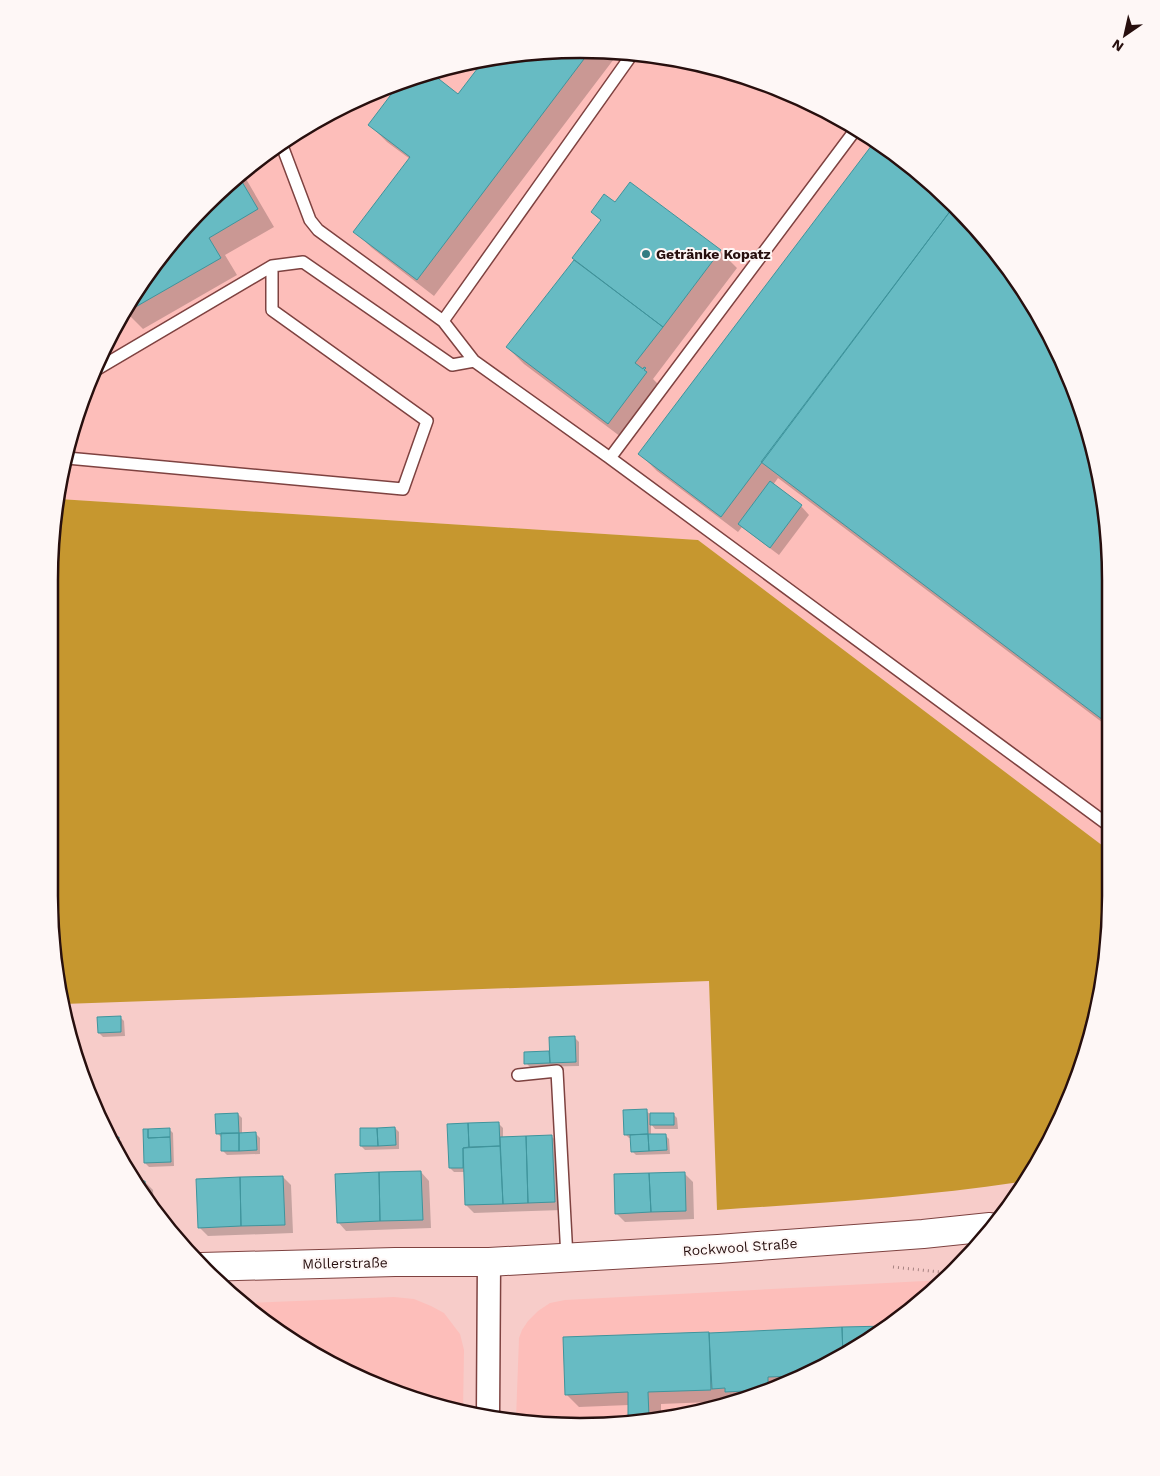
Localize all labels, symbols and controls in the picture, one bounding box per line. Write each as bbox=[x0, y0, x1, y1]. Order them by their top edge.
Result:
north arrow bbox=[1100, 10, 1150, 60]
text: N bbox=[1109, 36, 1127, 55]
place label: Getränke Kopatz bbox=[656, 246, 771, 262]
marker: Getränke Kopatz bbox=[640, 248, 652, 260]
street label: Rockwool Straße bbox=[682, 1235, 798, 1259]
street label: Möllerstraße bbox=[302, 1254, 388, 1272]

